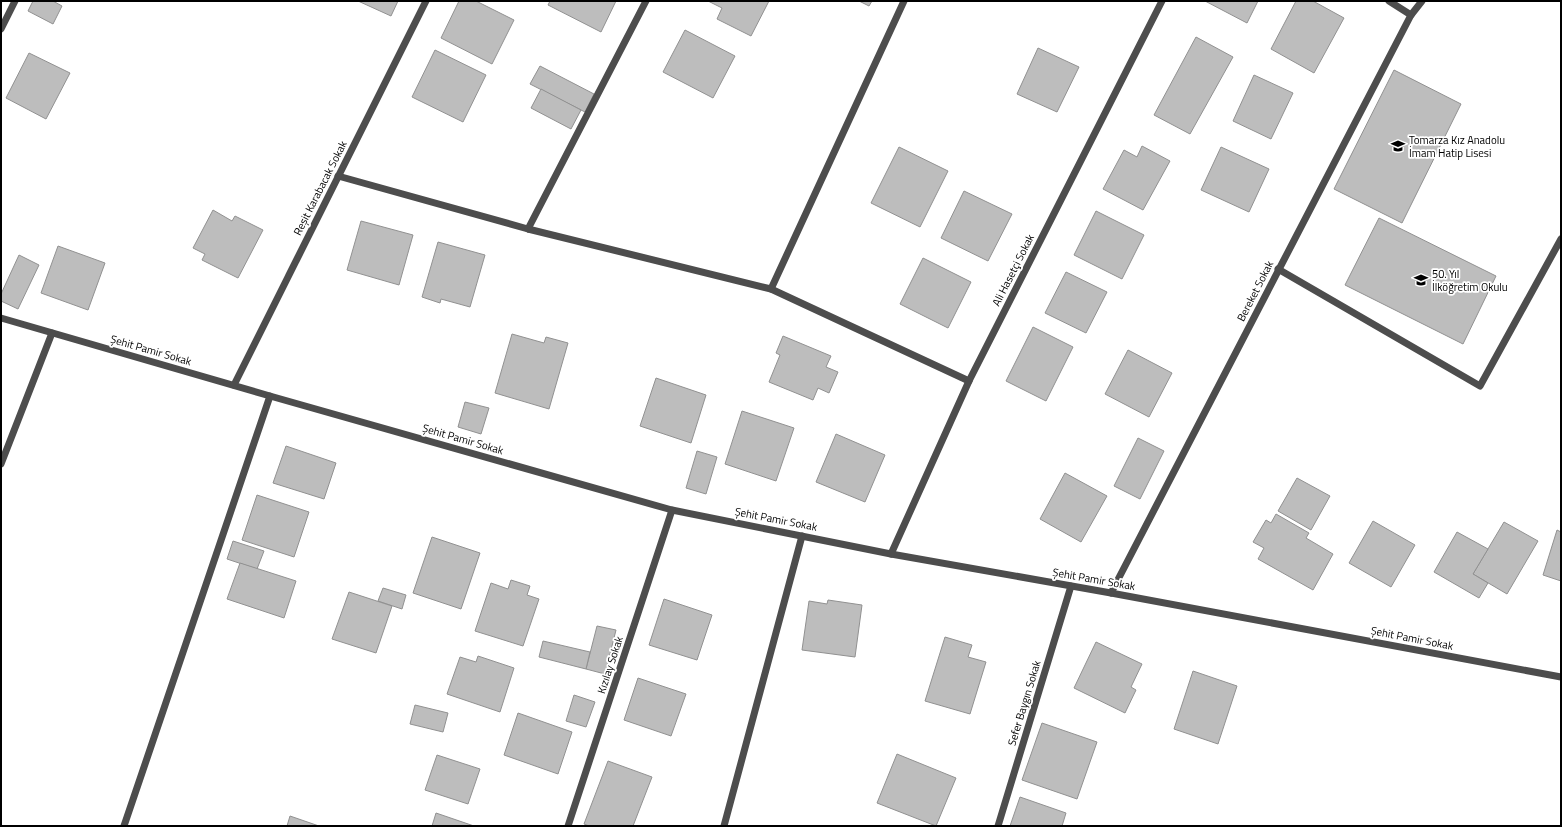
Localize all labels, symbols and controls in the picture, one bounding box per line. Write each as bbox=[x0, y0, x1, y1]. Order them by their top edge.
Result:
place label: Tomarza Kız Anadolu İmam Hatip Lisesi bbox=[1409, 132, 1505, 161]
street label: Reşit Karabacak Sokak bbox=[289, 137, 351, 238]
school or university icon: Tomarza Kız Anadolu İmam Hatip Lisesi bbox=[1390, 138, 1406, 154]
street label: Ali Hasetçi Sokak bbox=[988, 231, 1038, 309]
street label: Bereket Sokak bbox=[1233, 257, 1278, 324]
place label: 50. Yıl İlköğretim Okulu bbox=[1432, 266, 1508, 295]
school or university icon: 50. Yıl İlköğretim Okulu bbox=[1413, 272, 1429, 288]
street label: Şehit Pamir Sokak bbox=[109, 331, 194, 369]
street label: Şehit Pamir Sokak bbox=[421, 420, 506, 458]
street label: Şehit Pamir Sokak bbox=[733, 503, 819, 535]
street label: Şehit Pamir Sokak bbox=[1051, 564, 1137, 594]
street label: Şehit Pamir Sokak bbox=[1369, 622, 1455, 654]
street label: Kızılay Sokak bbox=[593, 633, 627, 696]
street label: Sefer Baygın Sokak bbox=[1003, 658, 1045, 748]

